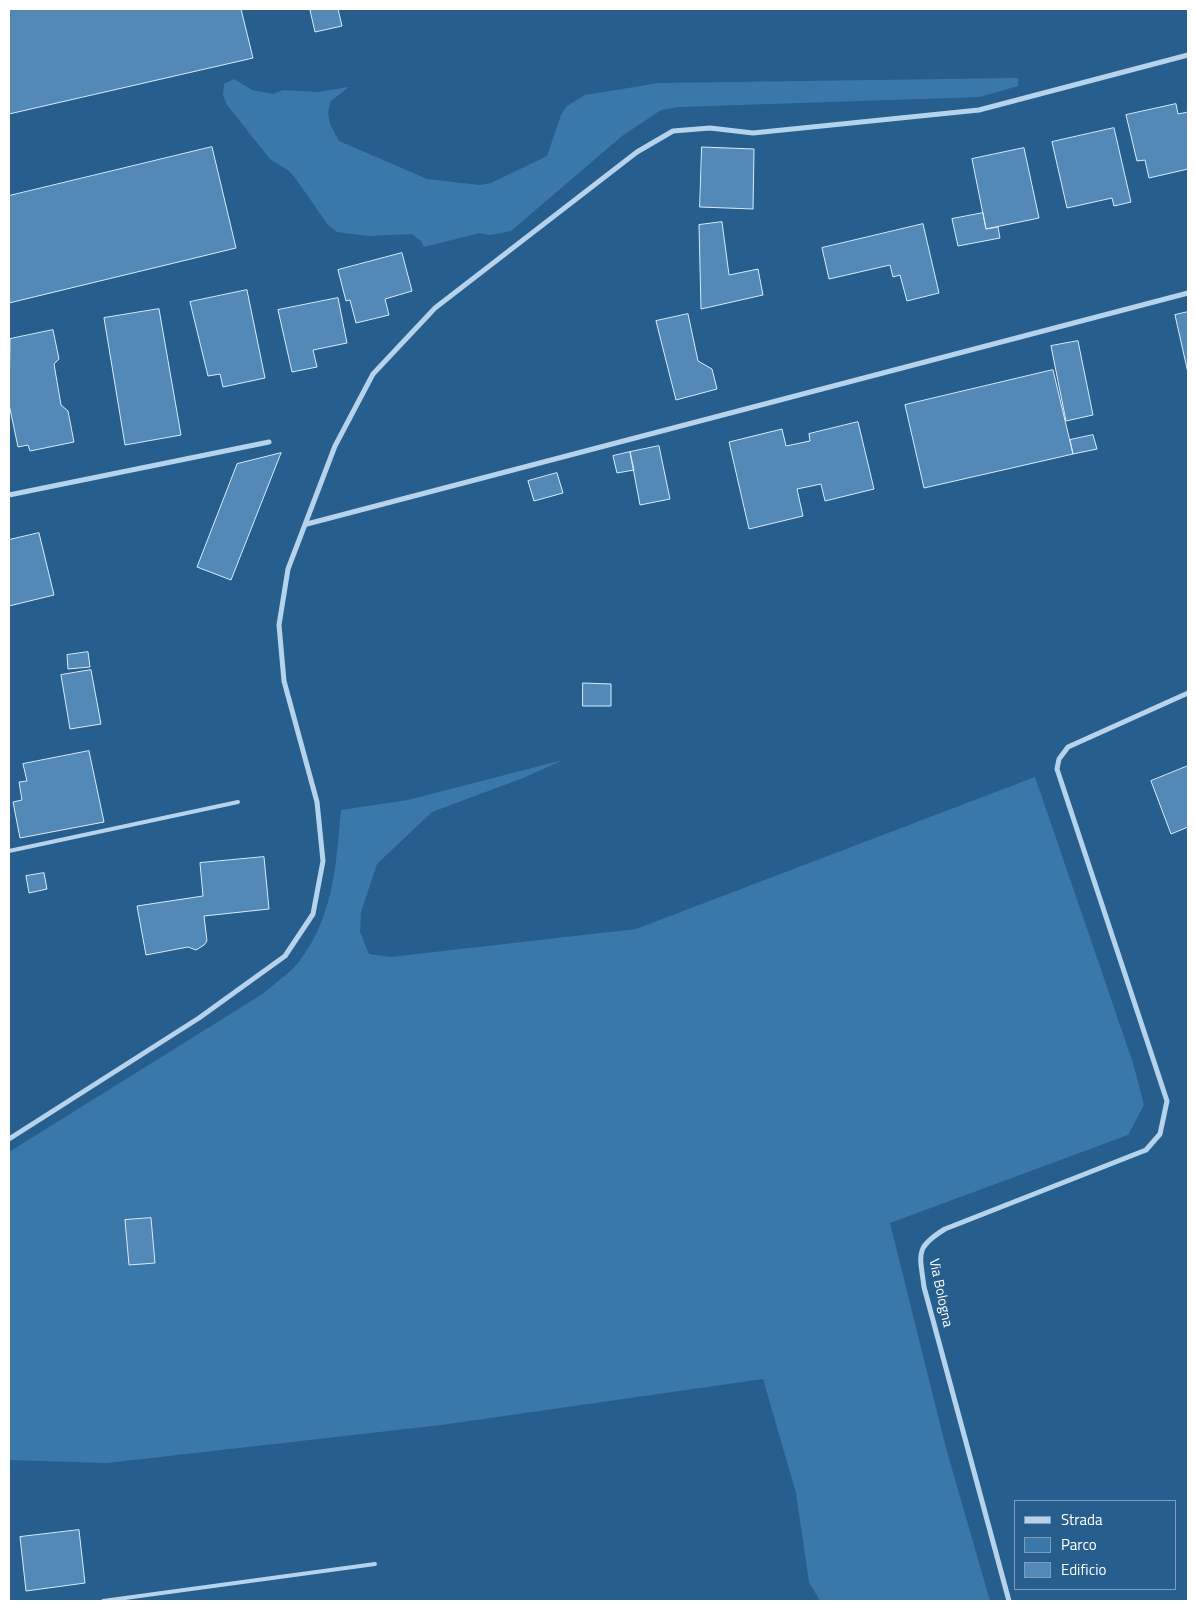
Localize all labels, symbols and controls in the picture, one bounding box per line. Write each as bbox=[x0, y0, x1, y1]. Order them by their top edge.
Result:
street label: Via Bologna bbox=[925, 1257, 955, 1329]
legend bbox=[1014, 1500, 1177, 1590]
text: Strada bbox=[1061, 1508, 1102, 1531]
text: Parco bbox=[1061, 1533, 1097, 1556]
text: Edificio bbox=[1061, 1558, 1106, 1581]

